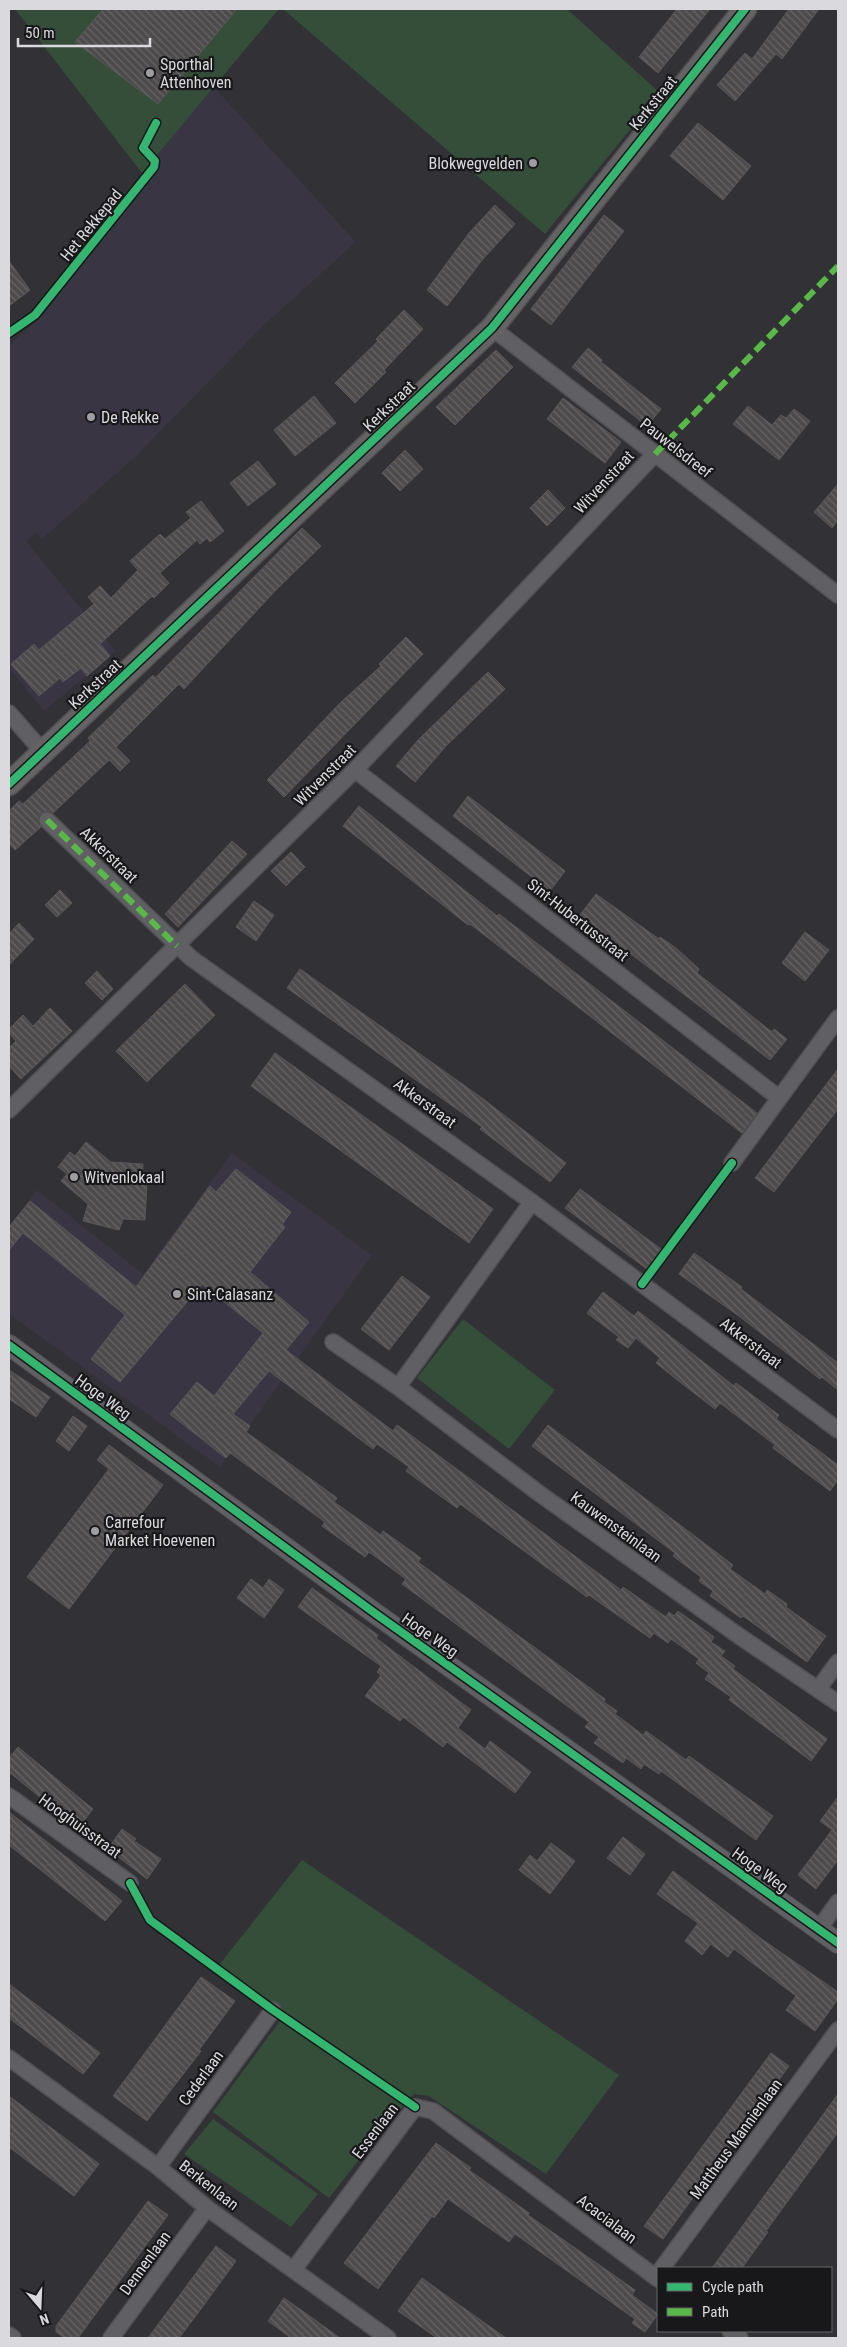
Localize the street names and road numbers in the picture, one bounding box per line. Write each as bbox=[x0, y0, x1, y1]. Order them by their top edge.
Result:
street label: Kerkstraat bbox=[625, 72, 681, 134]
street label: Het Rekkepad bbox=[56, 185, 126, 265]
street label: Kerkstraat bbox=[359, 376, 419, 435]
street label: Pauwelsdreef bbox=[636, 414, 716, 482]
street label: Witvenstraat bbox=[570, 446, 638, 517]
street label: Kerkstraat bbox=[65, 655, 125, 713]
street label: Witvenstraat bbox=[290, 740, 360, 810]
street label: Akkerstraat bbox=[76, 823, 142, 887]
street label: Sint-Hubertusstraat bbox=[524, 875, 633, 966]
street label: Akkerstraat bbox=[390, 1074, 460, 1132]
street label: Akkerstraat bbox=[716, 1314, 786, 1373]
street label: Hoge Weg bbox=[71, 1370, 135, 1424]
street label: Kauwensteinlaan bbox=[567, 1488, 665, 1566]
street label: Hoge Weg bbox=[398, 1609, 462, 1661]
street label: Hooghuisstraat bbox=[35, 1790, 125, 1862]
street label: Hoge Weg bbox=[728, 1843, 792, 1897]
street label: Cederlaan bbox=[175, 2047, 227, 2109]
street label: Mattheus Mannienlaan bbox=[686, 2075, 786, 2203]
street label: Essenlaan bbox=[348, 2100, 402, 2162]
street label: Berkenlaan bbox=[176, 2156, 242, 2214]
street label: Acacialaan bbox=[573, 2190, 641, 2248]
street label: Dennenlaan bbox=[116, 2227, 174, 2299]

